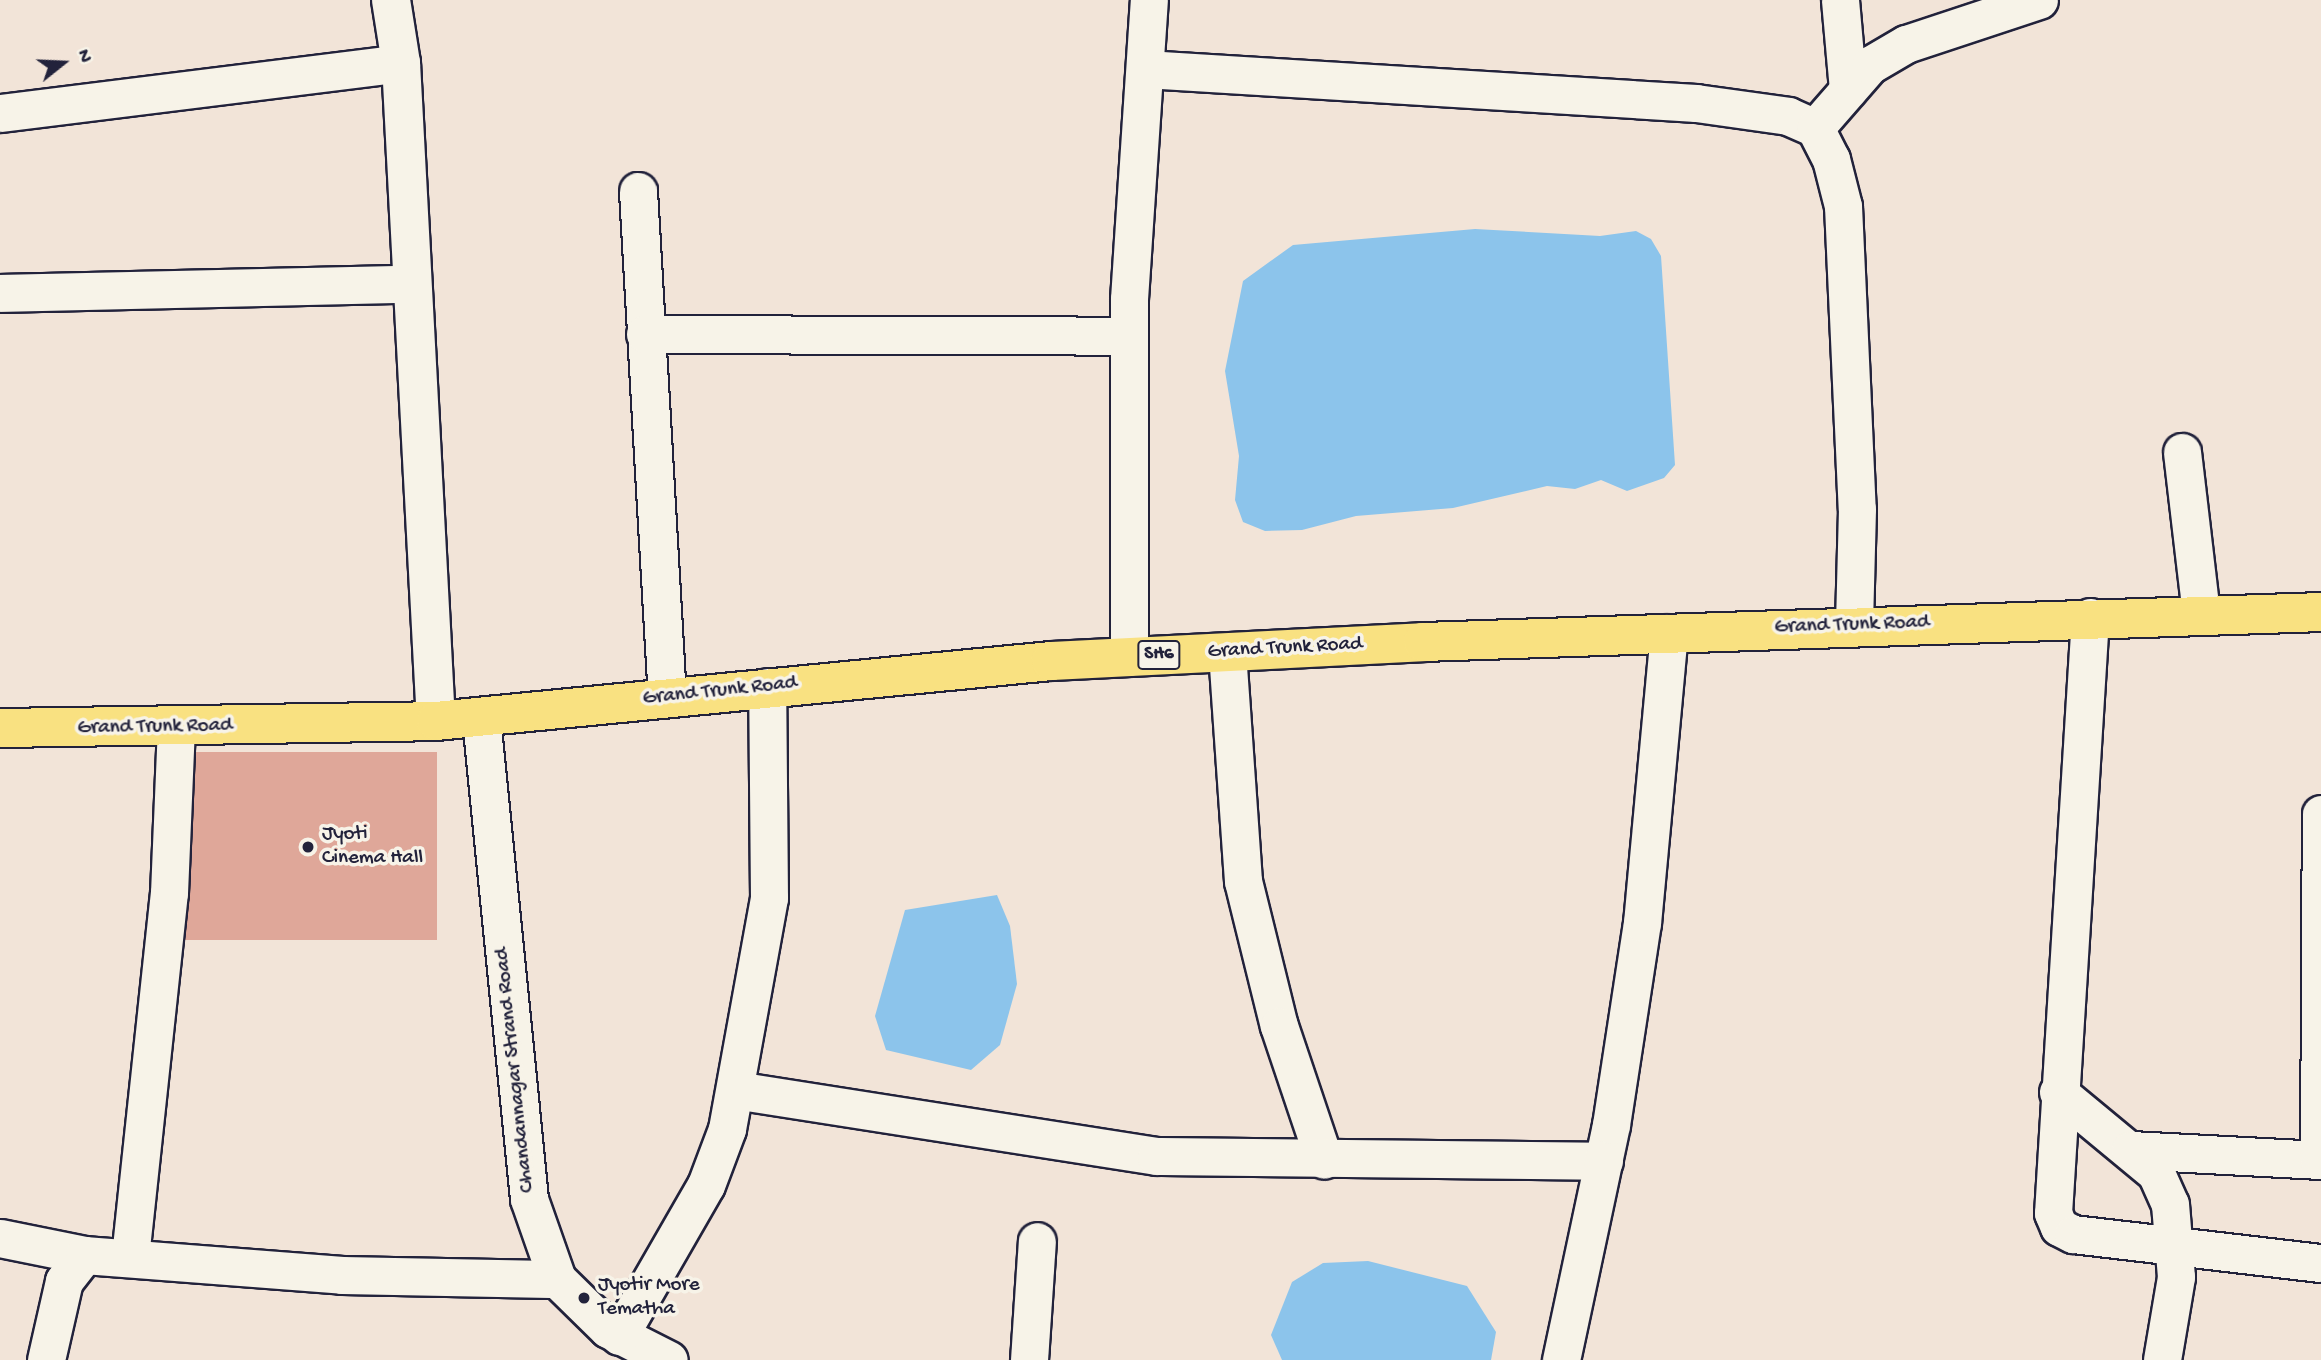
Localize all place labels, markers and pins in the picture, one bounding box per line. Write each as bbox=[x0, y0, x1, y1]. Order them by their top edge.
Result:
place label: Jyoti Cinema Hall bbox=[322, 822, 423, 872]
marker: Jyoti Cinema Hall bbox=[300, 839, 316, 855]
place label: Jyotir More Tematha bbox=[598, 1273, 700, 1323]
marker: Jyotir More Tematha bbox=[576, 1290, 592, 1306]

